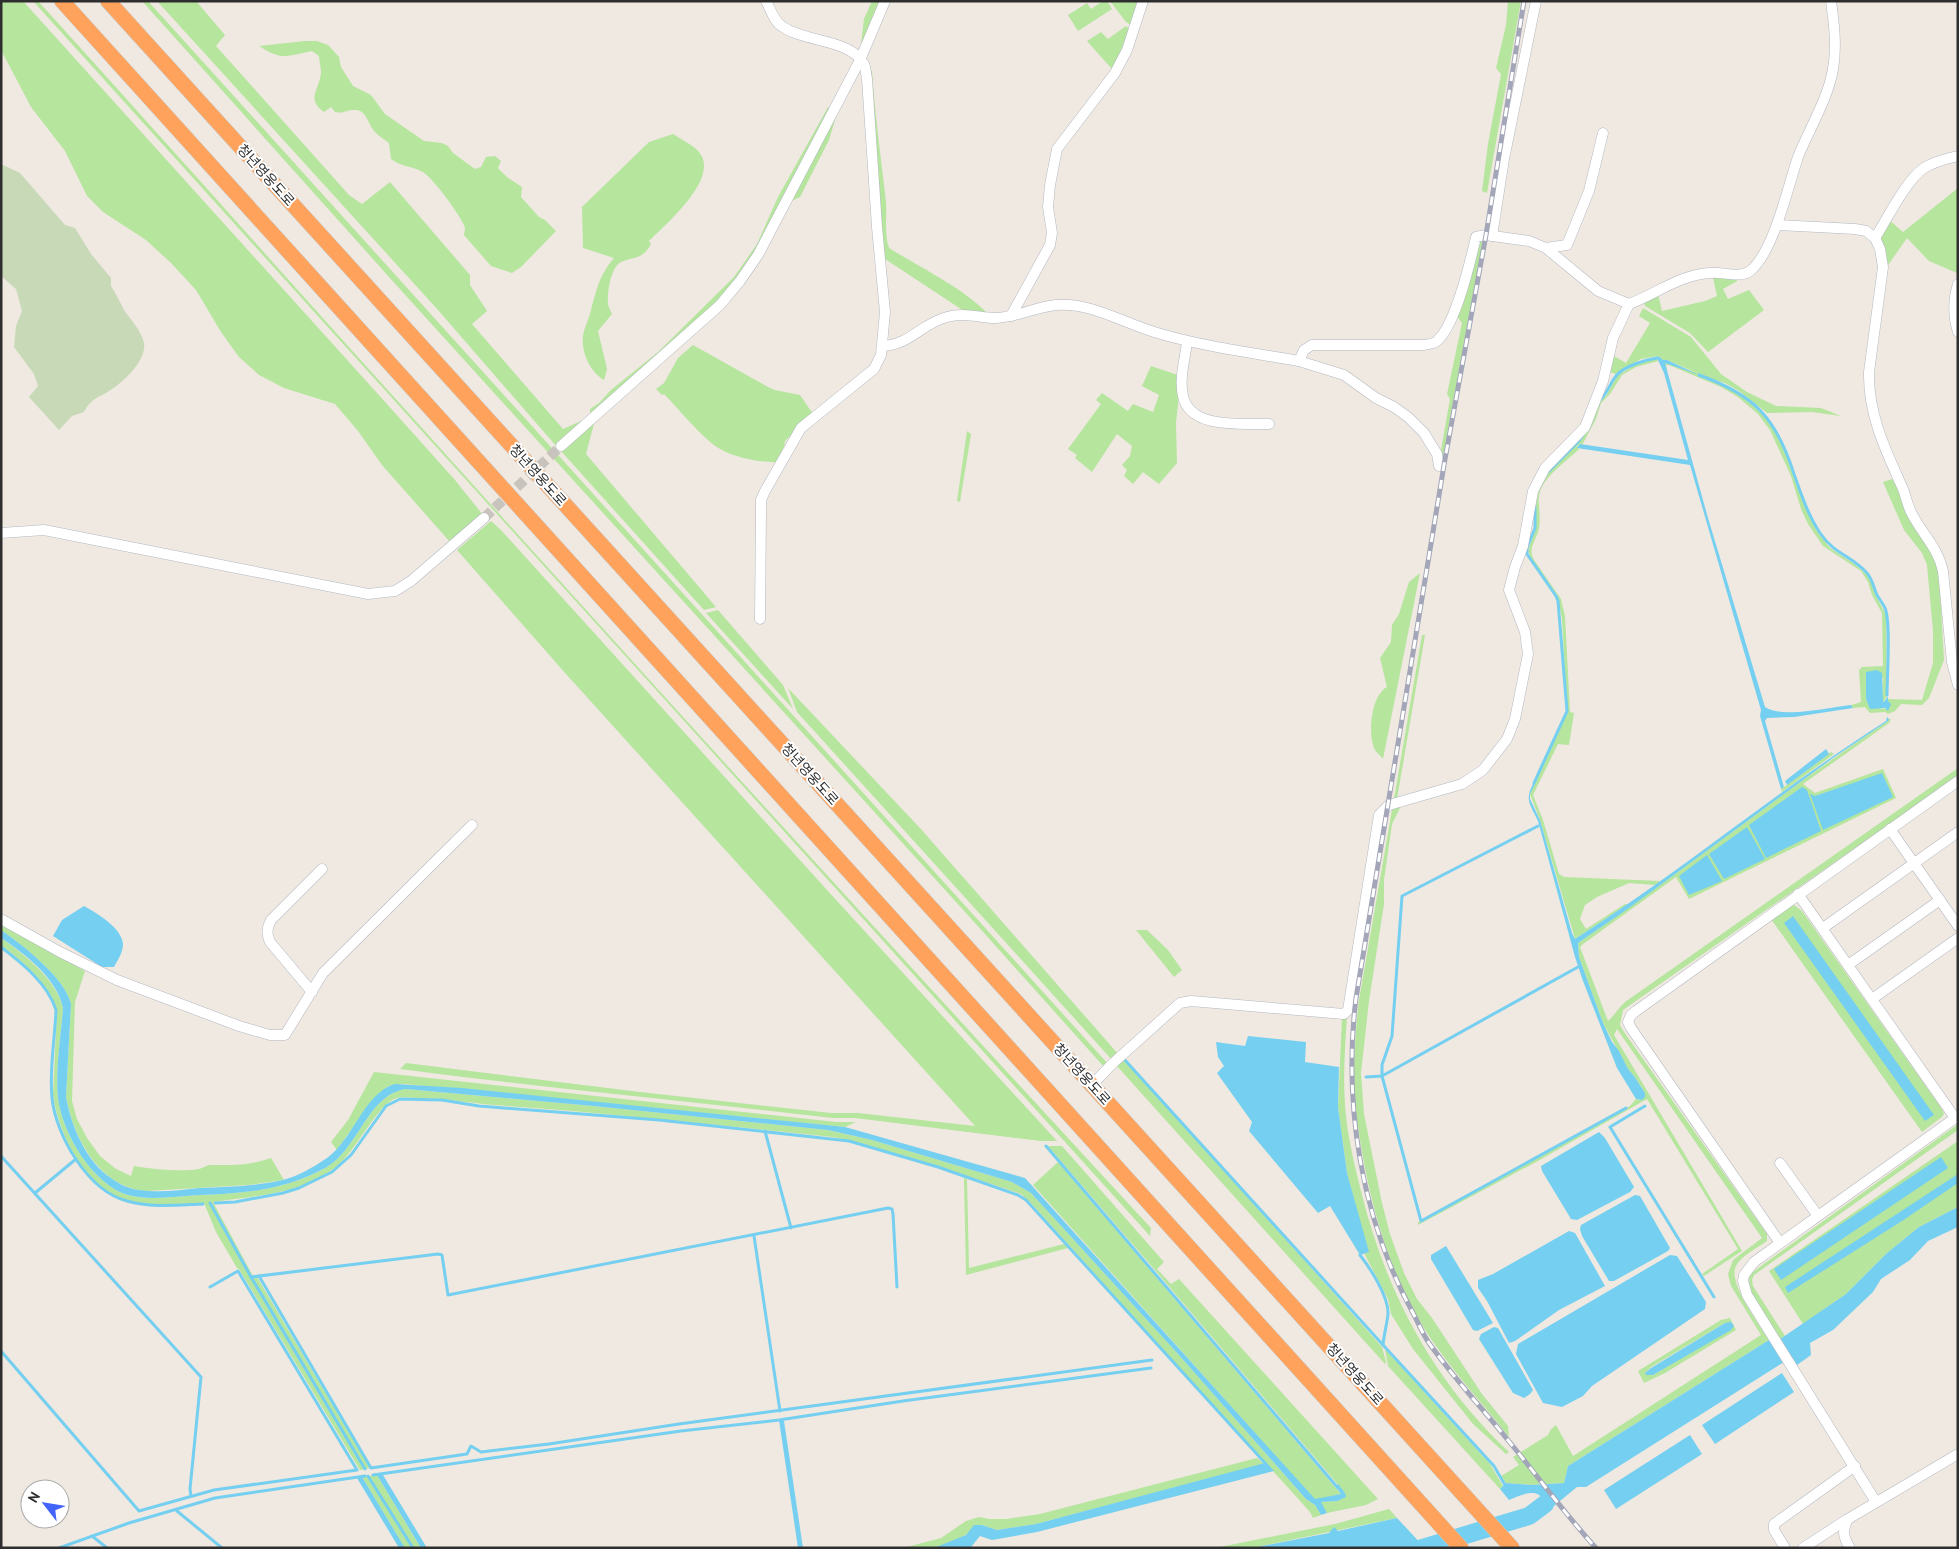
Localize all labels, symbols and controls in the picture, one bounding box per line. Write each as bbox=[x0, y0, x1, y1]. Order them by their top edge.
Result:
street label: 청년영웅도로 bbox=[233, 140, 299, 210]
street label: 청년영웅도로 bbox=[505, 440, 571, 510]
street label: 청년영웅도로 bbox=[777, 739, 843, 809]
street label: 청년영웅도로 bbox=[1049, 1039, 1115, 1109]
street label: 청년영웅도로 bbox=[1322, 1339, 1388, 1409]
north arrow bbox=[20, 1479, 70, 1529]
text: N bbox=[24, 1489, 44, 1506]

